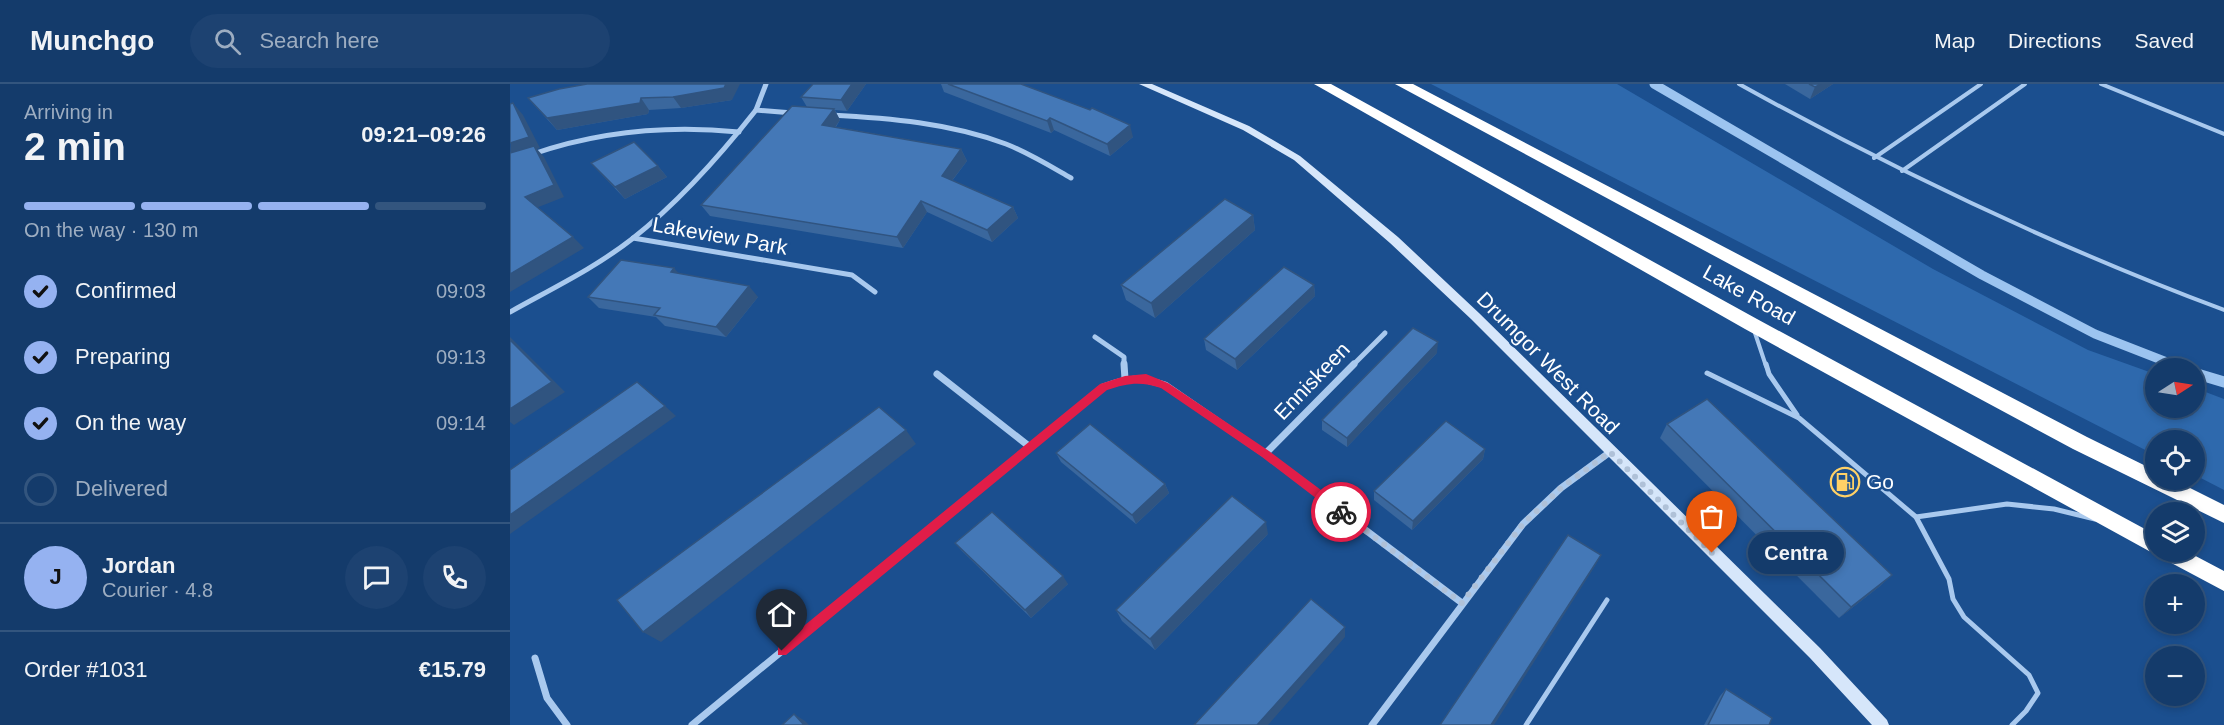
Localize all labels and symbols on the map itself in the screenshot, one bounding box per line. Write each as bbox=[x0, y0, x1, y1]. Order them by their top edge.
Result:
street label: Lakeview Park bbox=[651, 212, 790, 259]
street label: Lake Road bbox=[1699, 260, 1799, 329]
street label: Drumgor West Road bbox=[1473, 287, 1624, 438]
street label: Enniskeen bbox=[1269, 337, 1354, 424]
north arrow bbox=[2145, 358, 2205, 418]
fuel station icon: Go bbox=[1829, 466, 1861, 498]
place label: Go bbox=[1866, 470, 1894, 493]
courier bbox=[1311, 482, 1371, 542]
pin bbox=[1686, 491, 1737, 553]
callout: Centra bbox=[1748, 532, 1844, 574]
pin bbox=[756, 589, 807, 651]

